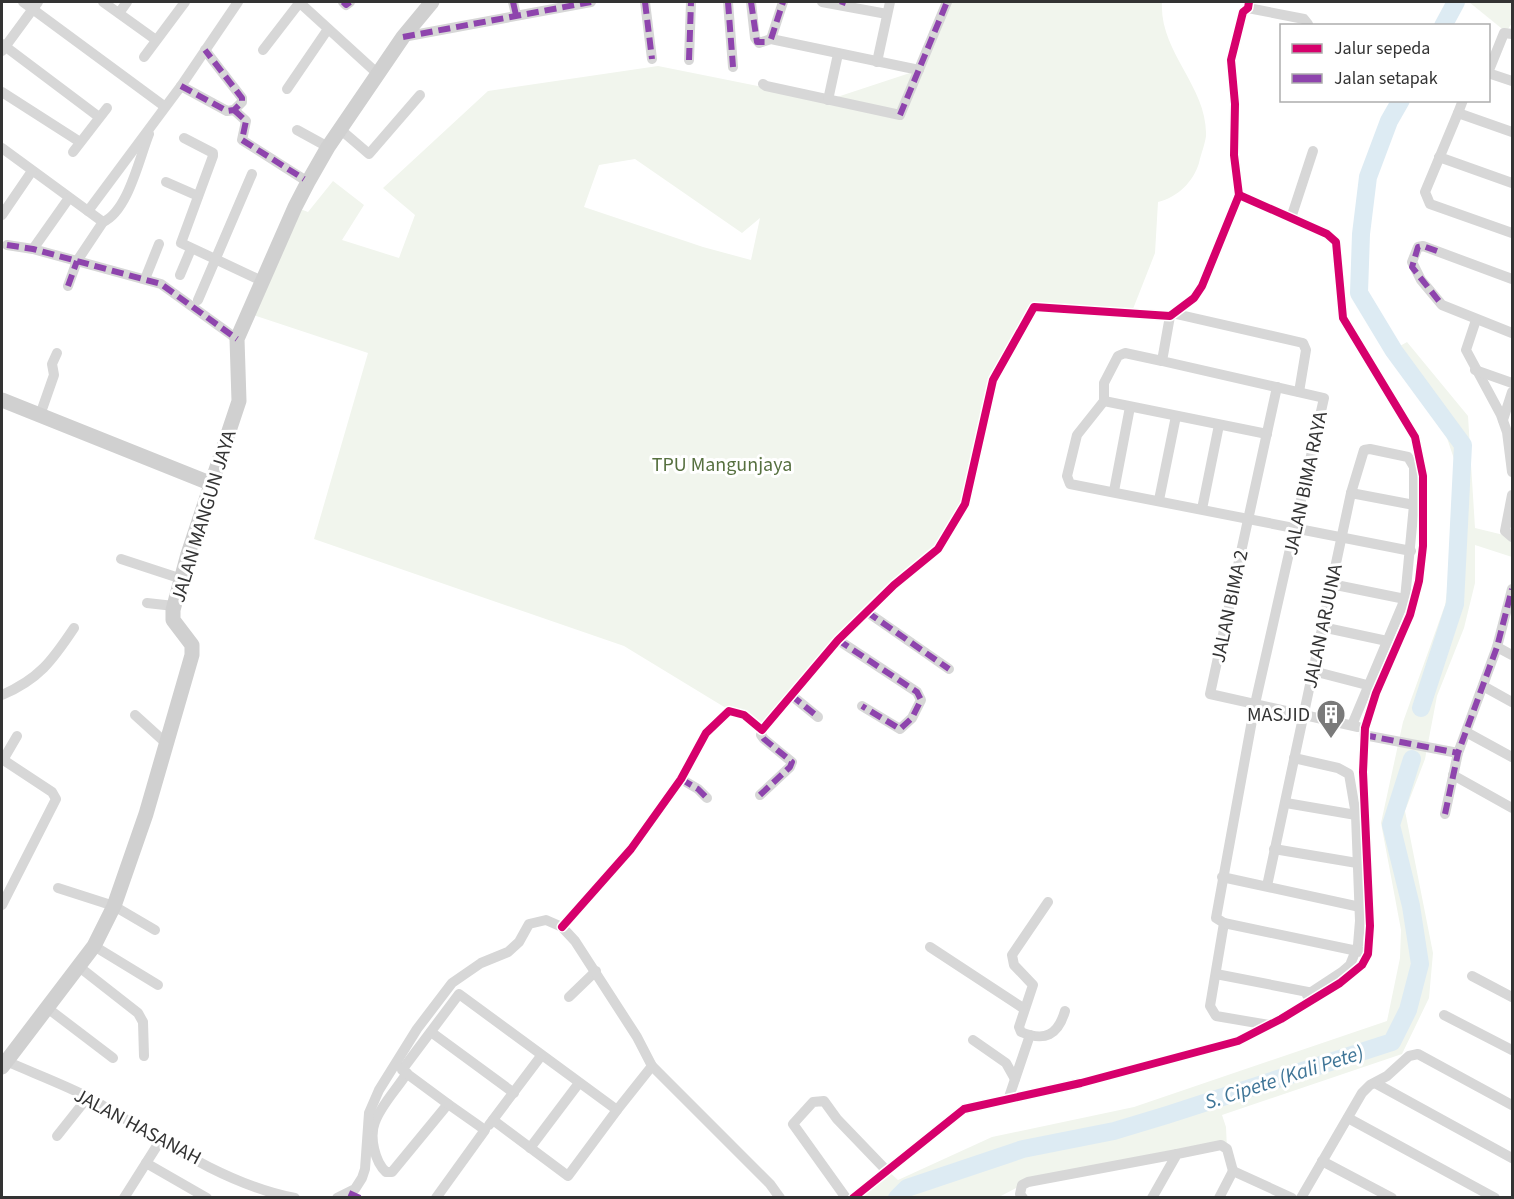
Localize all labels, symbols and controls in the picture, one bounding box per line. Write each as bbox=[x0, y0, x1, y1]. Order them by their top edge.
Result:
legend bbox=[1280, 24, 1490, 102]
text: Jalur sepeda bbox=[1334, 36, 1430, 61]
text: Jalan setapak bbox=[1334, 66, 1438, 91]
street label: JALAN BIMA RAYA bbox=[1277, 409, 1335, 558]
street label: JALAN MANGUN JAYA bbox=[164, 427, 244, 606]
park label: TPU Mangunjaya bbox=[652, 451, 792, 479]
street label: JALAN BIMA 2 bbox=[1204, 547, 1256, 665]
street label: JALAN ARJUNA bbox=[1296, 561, 1350, 691]
building icon: MASJID bbox=[1315, 698, 1347, 740]
place label: MASJID bbox=[1247, 701, 1310, 729]
water label: S. Cipete (Kali Pete) bbox=[1201, 1037, 1367, 1117]
street label: JALAN HASANAH bbox=[69, 1082, 206, 1172]

